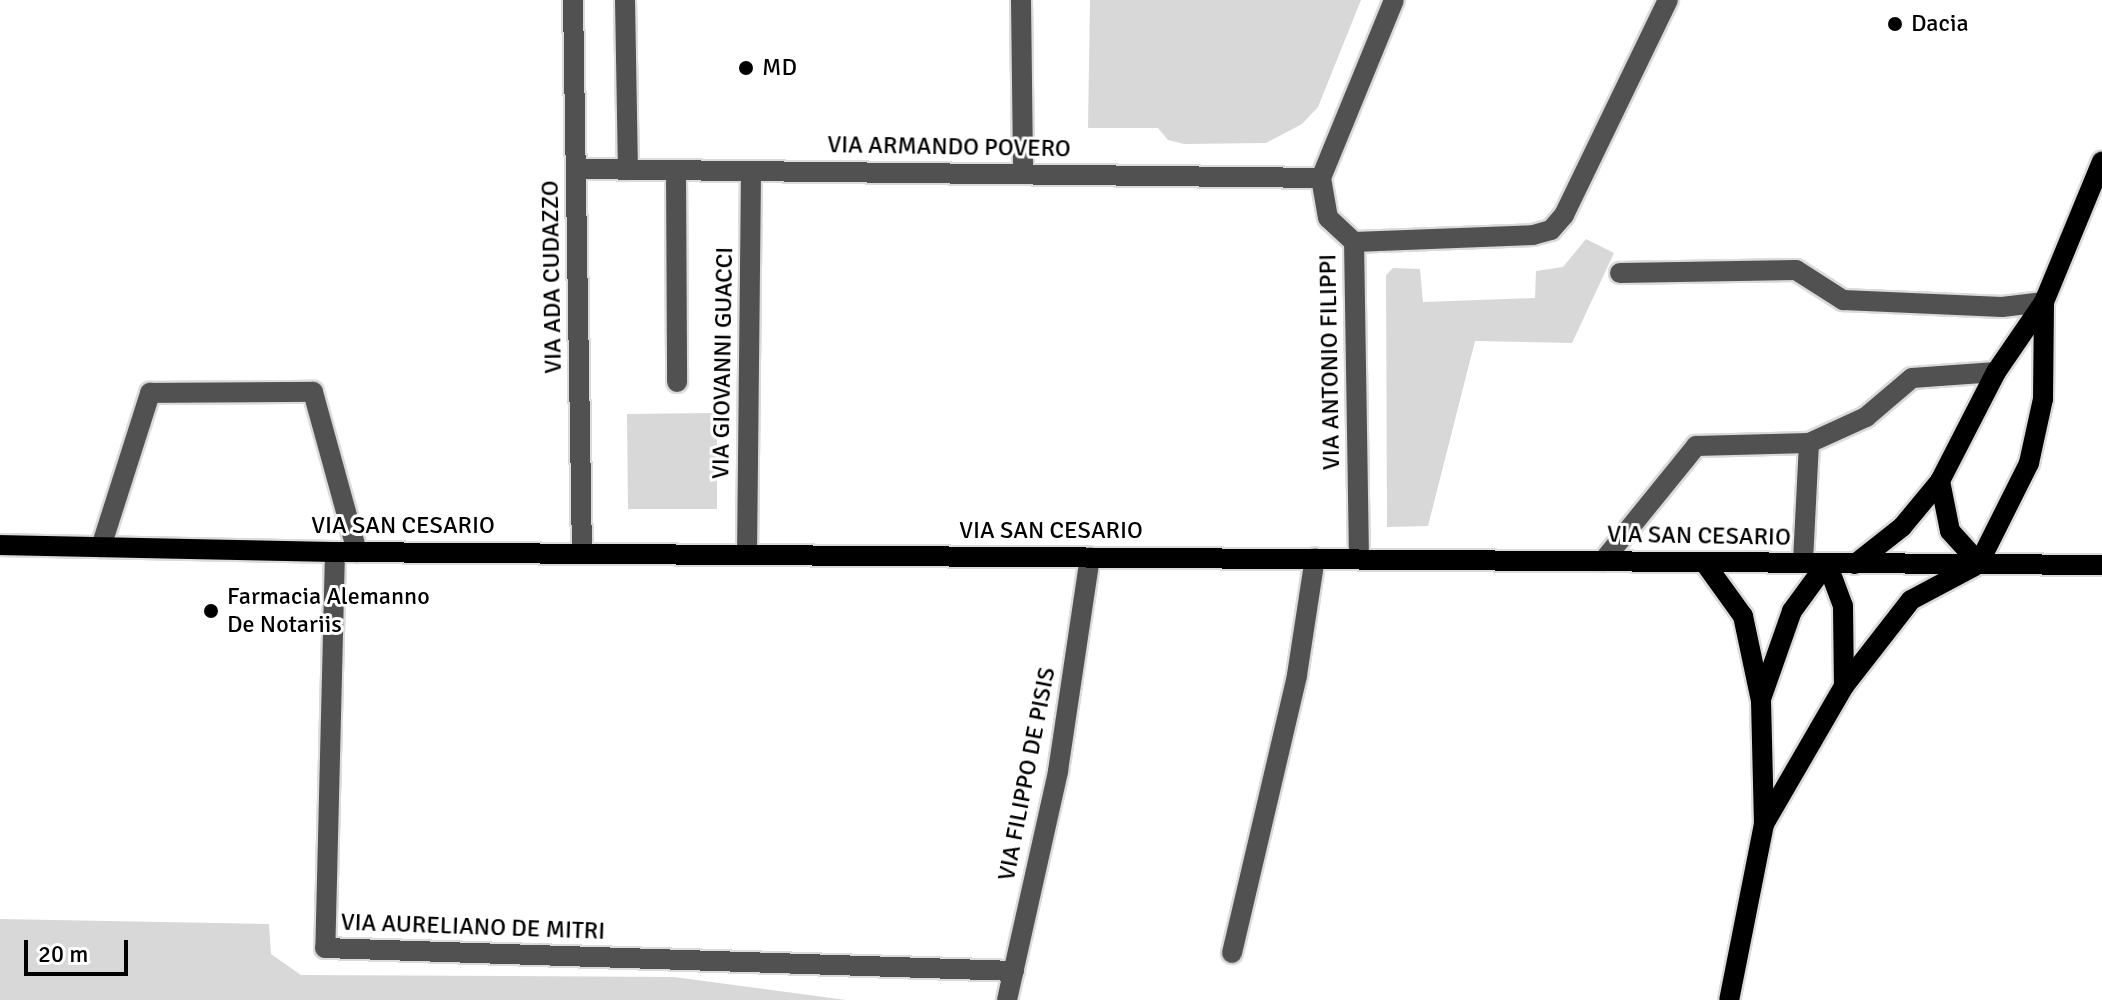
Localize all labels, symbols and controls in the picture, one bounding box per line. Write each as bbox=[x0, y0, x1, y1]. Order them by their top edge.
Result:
place label: Dacia bbox=[1911, 10, 1969, 38]
marker: Dacia bbox=[1886, 15, 1904, 33]
place label: MD bbox=[762, 54, 797, 82]
marker: MD bbox=[737, 59, 755, 77]
street label: VIA ARMANDO POVERO bbox=[827, 130, 1071, 164]
street label: VIA ADA CUDAZZO bbox=[536, 180, 568, 374]
street label: VIA GIOVANNI GUACCI bbox=[707, 247, 739, 479]
street label: VIA ANTONIO FILIPPI bbox=[1314, 254, 1346, 470]
street label: VIA SAN CESARIO bbox=[311, 512, 495, 540]
street label: VIA SAN CESARIO bbox=[959, 517, 1143, 545]
street label: VIA SAN CESARIO bbox=[1607, 520, 1791, 552]
place label: Farmacia Alemanno De Notariis bbox=[227, 583, 430, 639]
marker: Farmacia Alemanno De Notariis bbox=[202, 602, 220, 620]
street label: VIA FILIPPO DE PISIS bbox=[992, 665, 1062, 883]
street label: VIA AURELIANO DE MITRI bbox=[340, 908, 606, 946]
scale bar bbox=[28, 924, 132, 974]
text: 20 m bbox=[38, 939, 88, 969]

